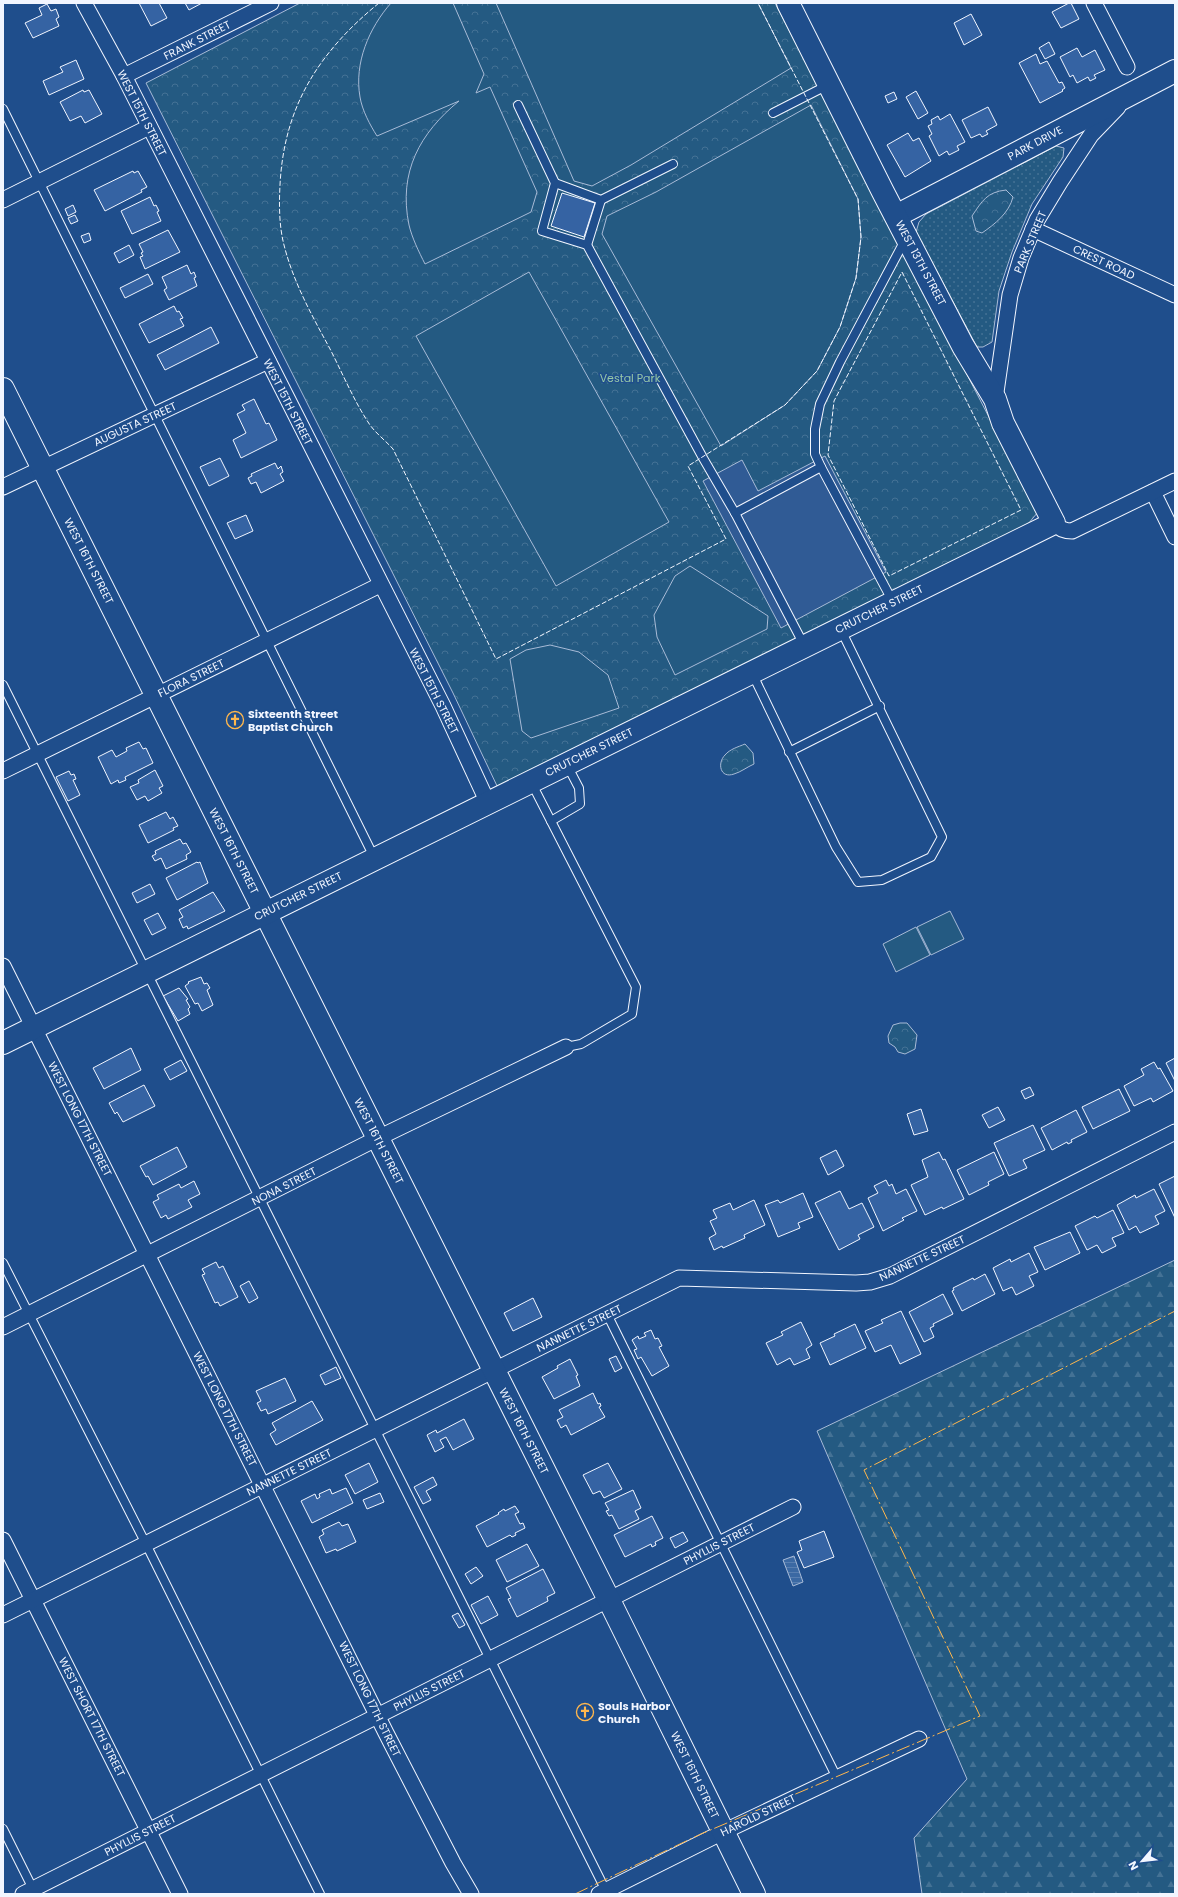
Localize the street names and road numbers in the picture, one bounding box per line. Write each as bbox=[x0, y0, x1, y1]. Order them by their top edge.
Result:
street label: FRANK STREET bbox=[161, 16, 233, 64]
street label: WEST 15TH STREET bbox=[113, 67, 171, 159]
street label: PARK DRIVE bbox=[1005, 122, 1065, 164]
street label: PARK STREET bbox=[1010, 208, 1050, 276]
street label: WEST 13TH STREET bbox=[892, 217, 950, 309]
street label: CREST ROAD bbox=[1070, 241, 1138, 283]
street label: WEST 15TH STREET bbox=[259, 356, 317, 448]
street label: AUGUSTA STREET bbox=[91, 398, 179, 450]
street label: WEST 16TH STREET bbox=[60, 515, 118, 607]
street label: CRUTCHER STREET bbox=[832, 581, 926, 637]
street label: WEST 15TH STREET bbox=[405, 645, 463, 737]
street label: FLORA STREET bbox=[155, 655, 227, 701]
street label: CRUTCHER STREET bbox=[542, 724, 636, 780]
street label: WEST 16TH STREET bbox=[205, 805, 263, 897]
street label: CRUTCHER STREET bbox=[251, 868, 345, 924]
street label: WEST LONG 17TH STREET bbox=[44, 1059, 116, 1179]
street label: WEST 16TH STREET bbox=[350, 1095, 408, 1187]
street label: NONA STREET bbox=[249, 1163, 319, 1209]
street label: NANNETTE STREET bbox=[876, 1231, 968, 1285]
street label: NANNETTE STREET bbox=[534, 1300, 624, 1356]
street label: WEST LONG 17TH STREET bbox=[189, 1349, 261, 1469]
street label: WEST 16TH STREET bbox=[495, 1385, 553, 1477]
street label: NANNETTE STREET bbox=[244, 1444, 334, 1500]
street label: PHYLLIS STREET bbox=[680, 1519, 758, 1569]
street label: WEST LONG 17TH STREET bbox=[335, 1639, 405, 1759]
street label: WEST SHORT 17TH STREET bbox=[55, 1654, 129, 1780]
street label: PHYLLIS STREET bbox=[390, 1665, 468, 1715]
street label: WEST 16TH STREET bbox=[667, 1729, 723, 1821]
street label: HAROLD STREET bbox=[718, 1790, 798, 1840]
street label: PHYLLIS STREET bbox=[101, 1810, 179, 1860]

